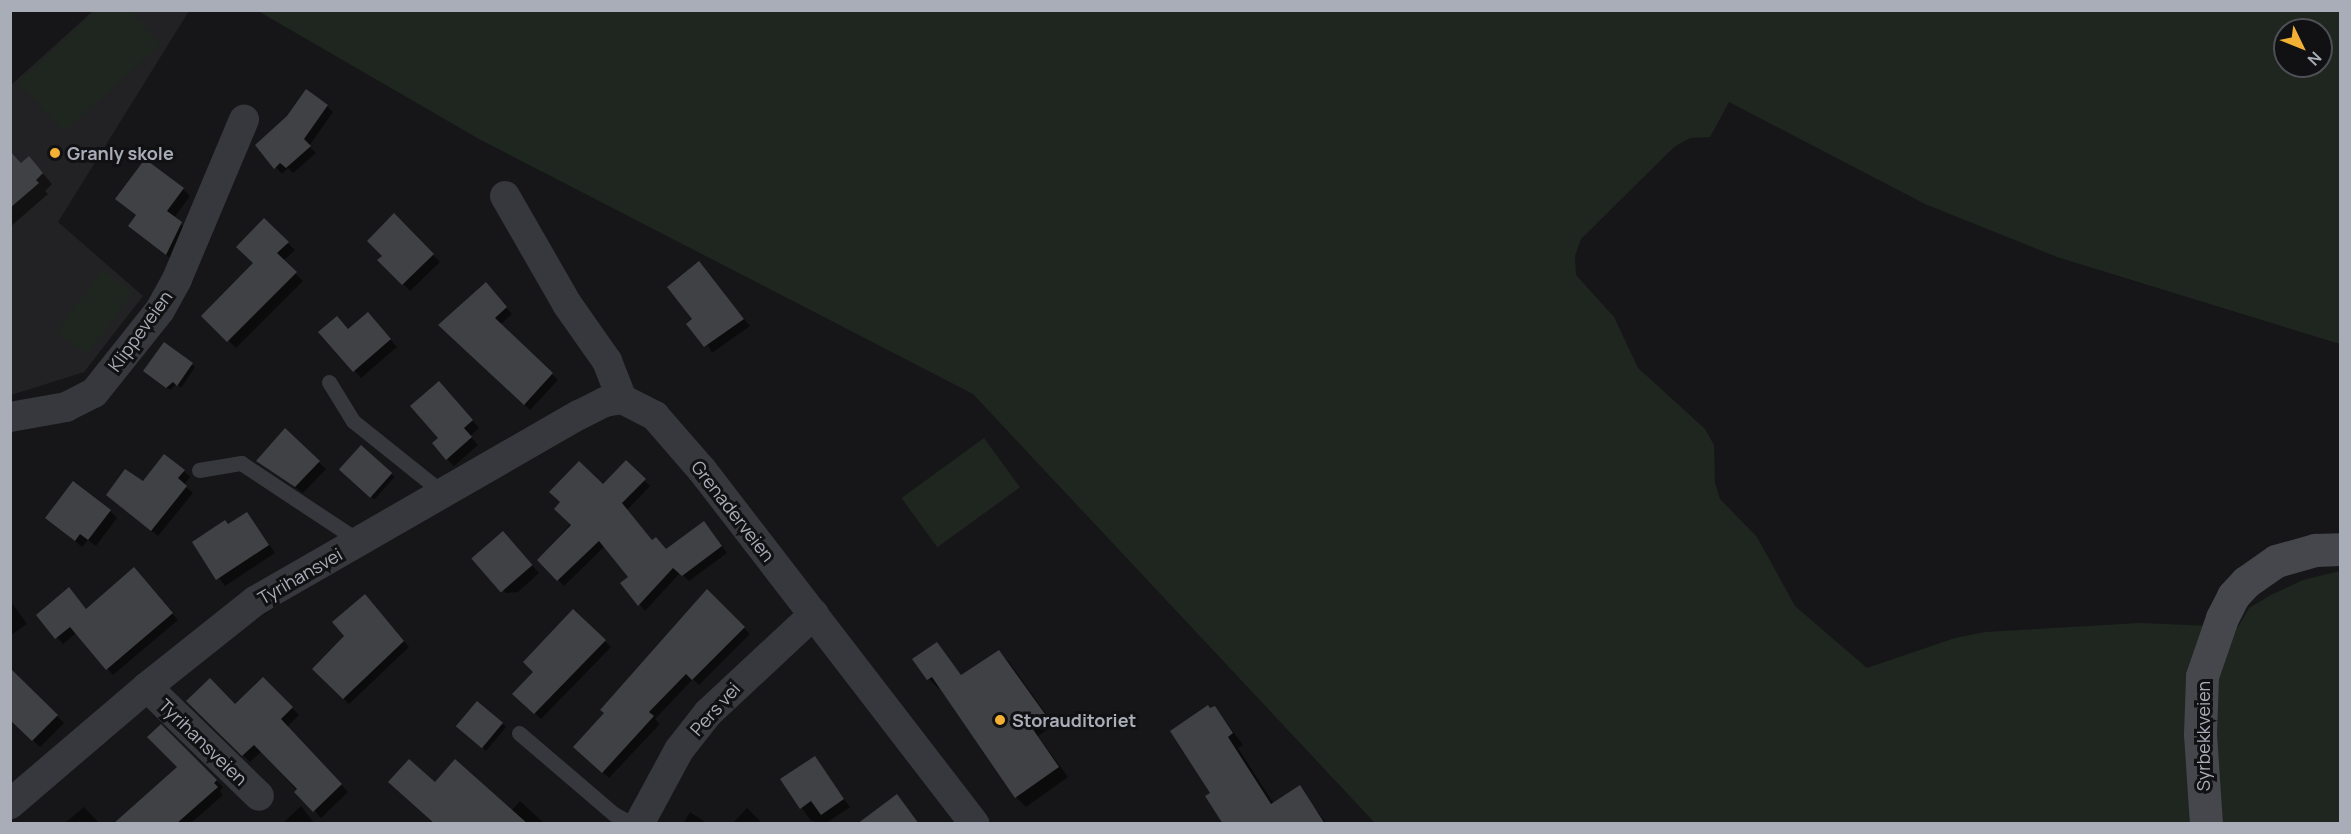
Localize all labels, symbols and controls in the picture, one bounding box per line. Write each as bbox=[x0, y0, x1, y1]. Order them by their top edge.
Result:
north arrow bbox=[2273, 18, 2333, 78]
text: N bbox=[2303, 47, 2327, 71]
place label: Granly skole bbox=[67, 142, 174, 164]
marker: Granly skole bbox=[48, 146, 62, 160]
street label: Klippeveien bbox=[103, 286, 177, 376]
street label: Grenaderveien bbox=[687, 456, 779, 566]
street label: Tyrihansvei bbox=[254, 543, 346, 609]
street label: Pers vei bbox=[686, 678, 744, 740]
street label: Syrbekkveien bbox=[2192, 681, 2214, 791]
street label: Tyrihansveien bbox=[154, 694, 252, 790]
place label: Storauditoriet bbox=[1012, 709, 1136, 731]
marker: Storauditoriet bbox=[993, 713, 1007, 727]

